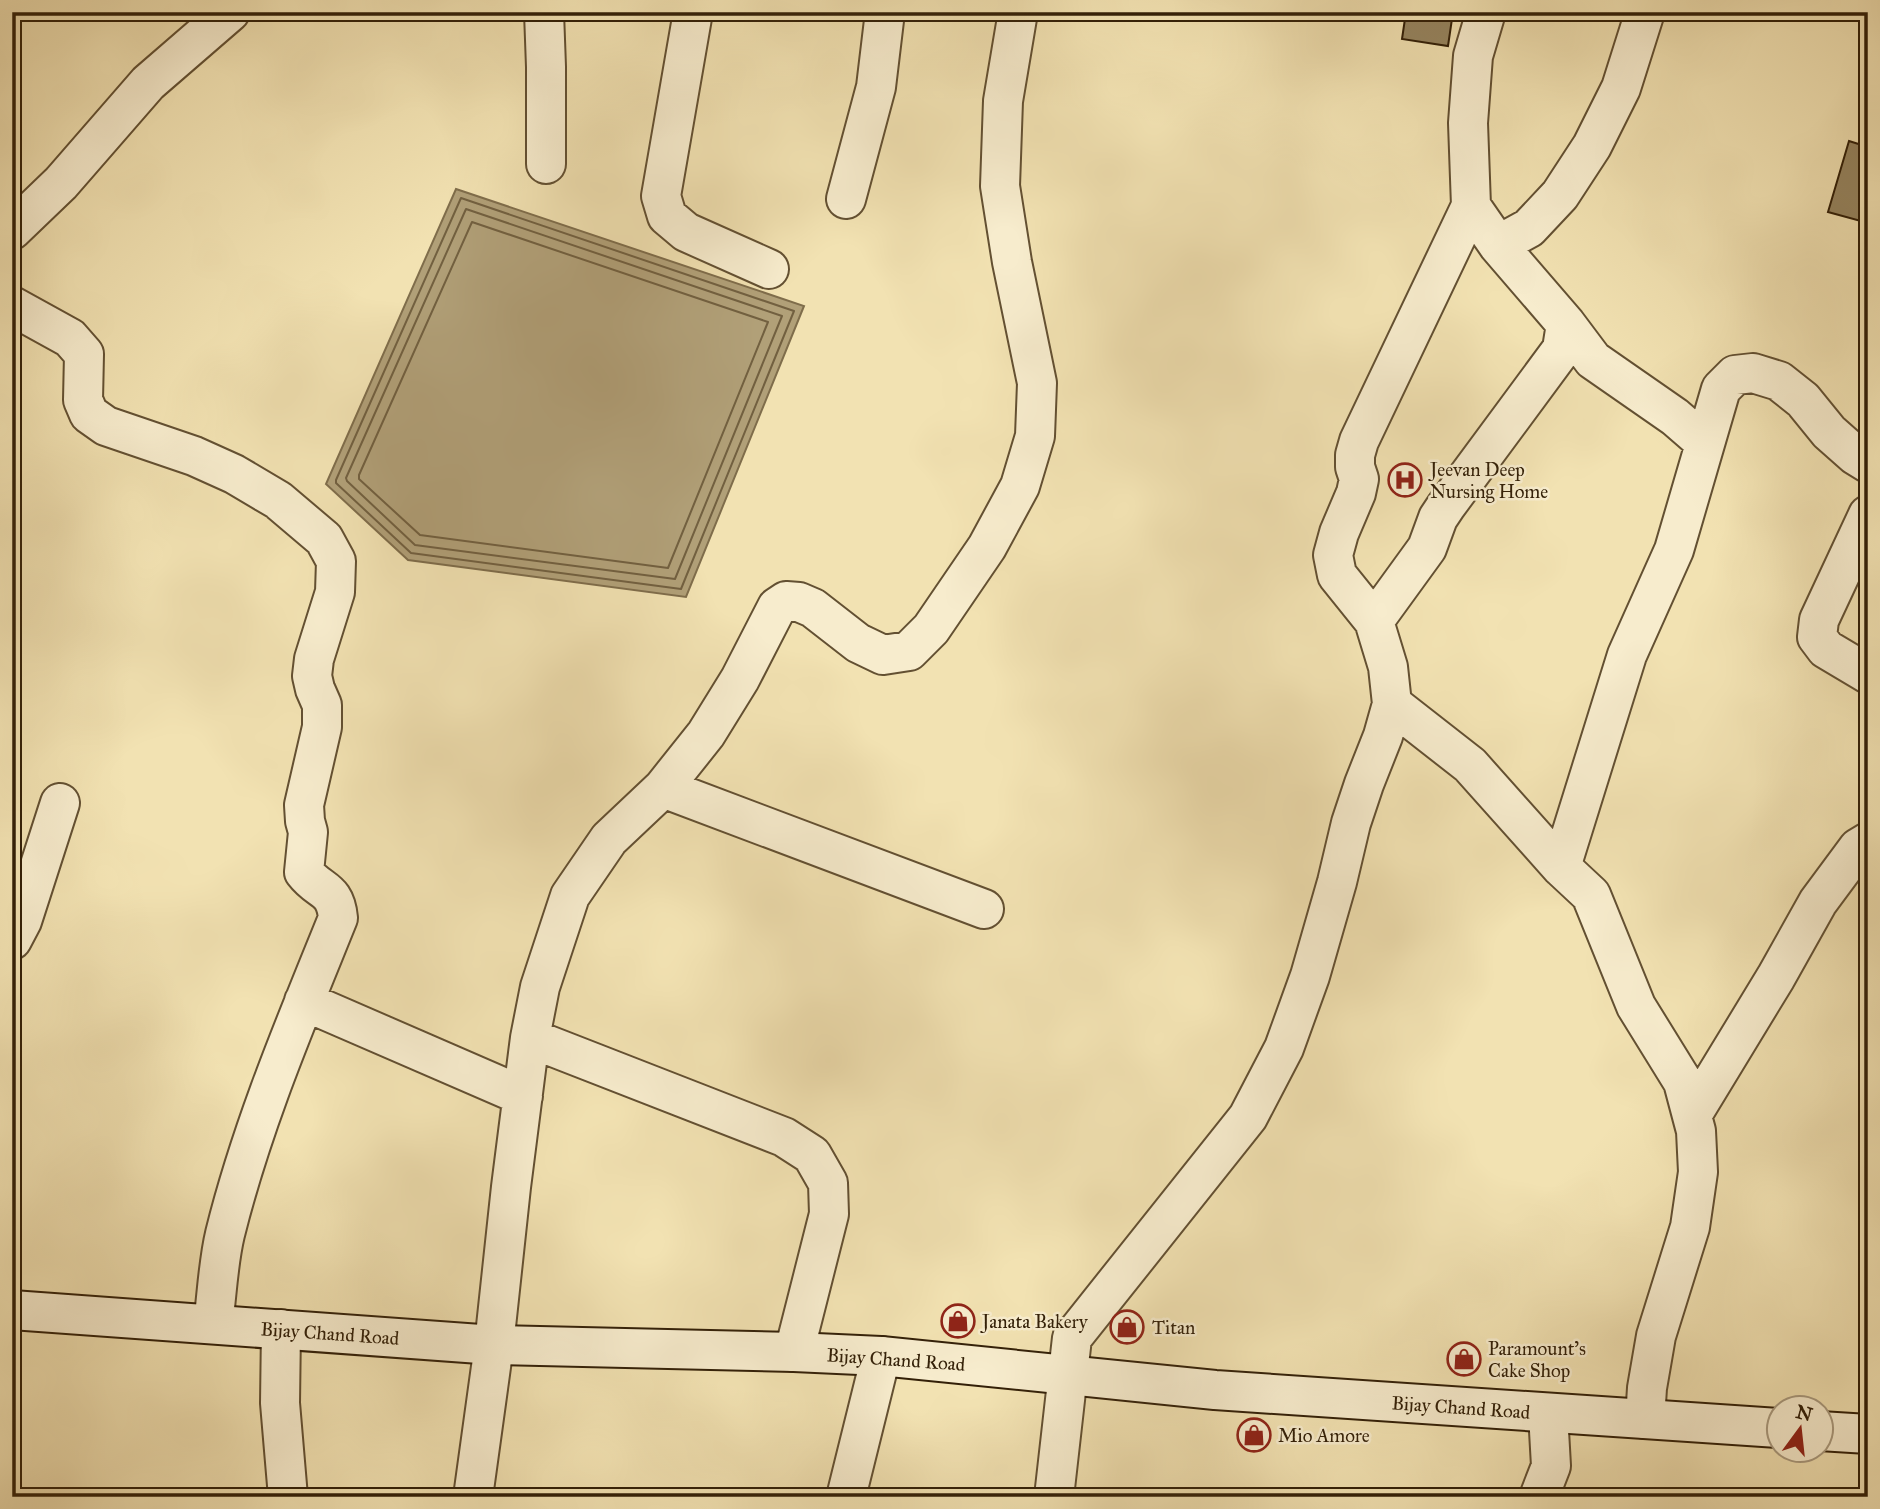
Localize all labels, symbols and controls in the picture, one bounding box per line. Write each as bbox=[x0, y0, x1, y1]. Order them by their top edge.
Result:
place label: Jeevan Deep Nursing Home bbox=[1428, 458, 1548, 504]
hospital icon: Jeevan Deep Nursing Home bbox=[1386, 461, 1424, 499]
shop icon: Janata Bakery bbox=[939, 1302, 977, 1340]
shop icon: Titan bbox=[1108, 1308, 1146, 1346]
place label: Janata Bakery bbox=[980, 1310, 1089, 1334]
place label: Titan bbox=[1152, 1316, 1195, 1339]
street label: Bijay Chand Road bbox=[260, 1317, 401, 1350]
place label: Paramount's Cake Shop bbox=[1488, 1337, 1586, 1382]
shop icon: Paramount's Cake Shop bbox=[1445, 1340, 1483, 1378]
street label: Bijay Chand Road bbox=[826, 1343, 967, 1376]
street label: Bijay Chand Road bbox=[1391, 1391, 1532, 1424]
north arrow bbox=[1764, 1394, 1834, 1464]
text: N bbox=[1794, 1400, 1815, 1426]
shop icon: Mio Amore bbox=[1235, 1416, 1273, 1454]
place label: Mio Amore bbox=[1278, 1424, 1370, 1447]

